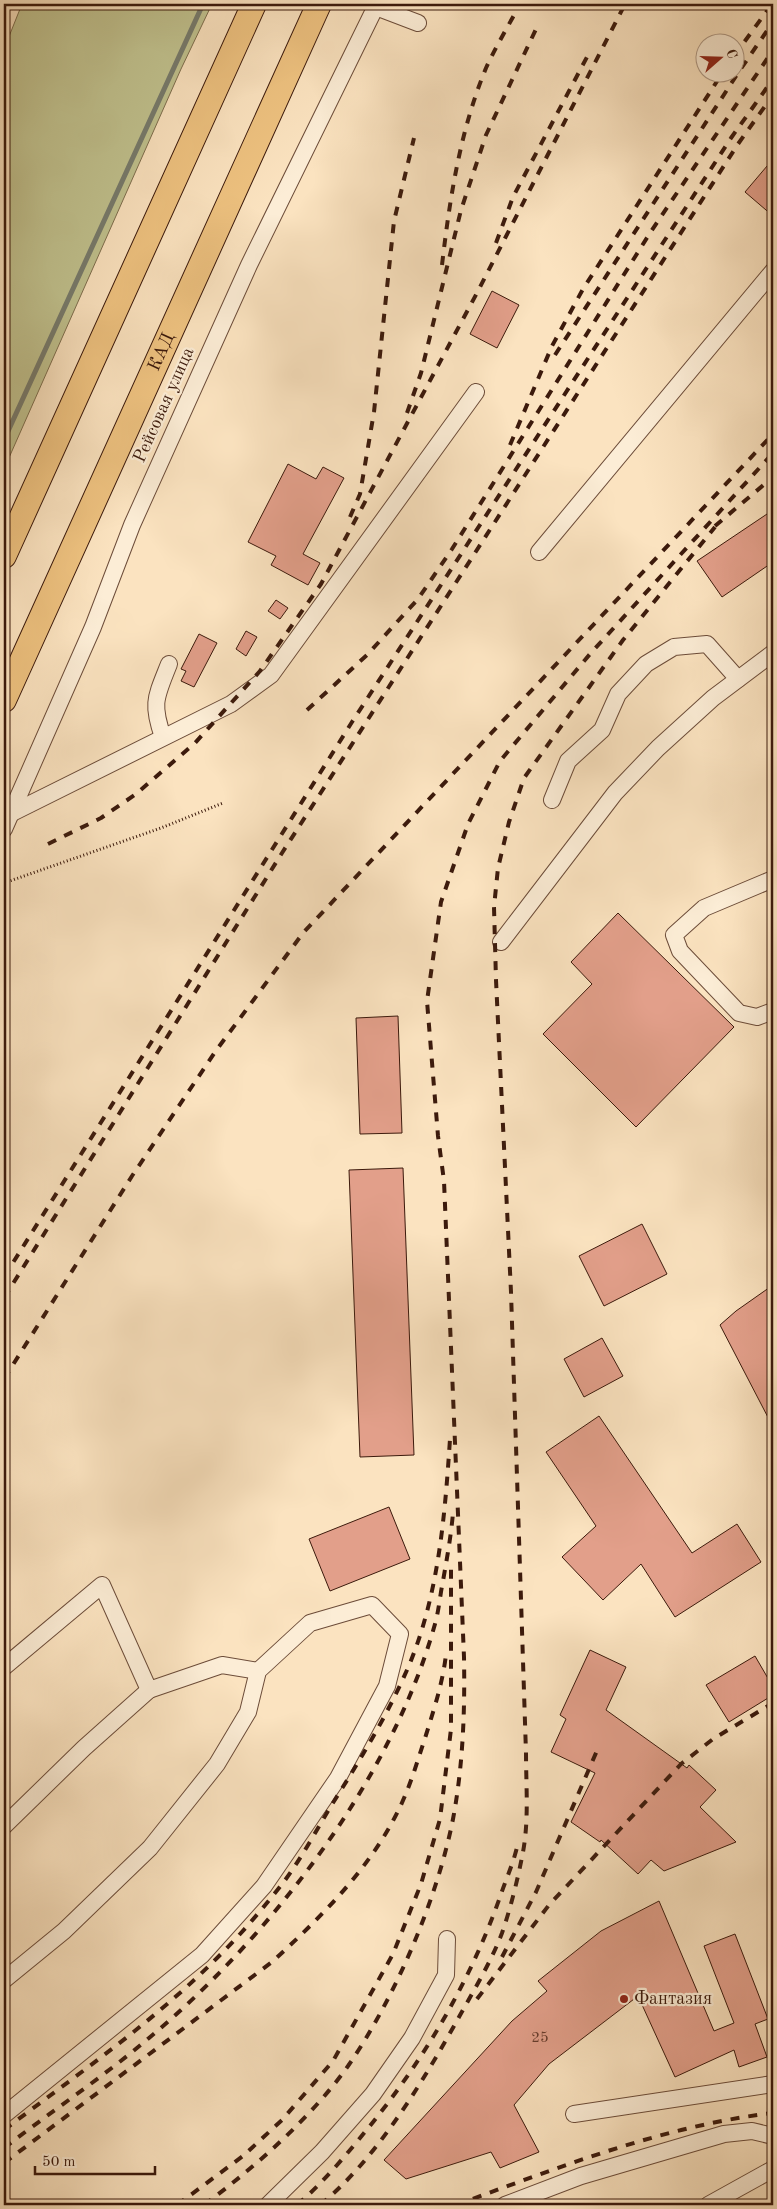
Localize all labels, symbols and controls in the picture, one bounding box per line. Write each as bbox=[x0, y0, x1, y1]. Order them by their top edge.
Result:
north arrow bbox=[694, 32, 744, 82]
text: С bbox=[723, 47, 739, 61]
street label: КАД bbox=[145, 330, 178, 374]
street label: Рейсовая улица bbox=[131, 345, 197, 465]
place label: Фантазия bbox=[634, 1990, 712, 2008]
marker: Фантазия bbox=[618, 1993, 630, 2005]
house number: 25 bbox=[531, 2031, 549, 2046]
scale bar bbox=[35, 2144, 155, 2176]
text: 50 m bbox=[42, 2155, 76, 2170]

